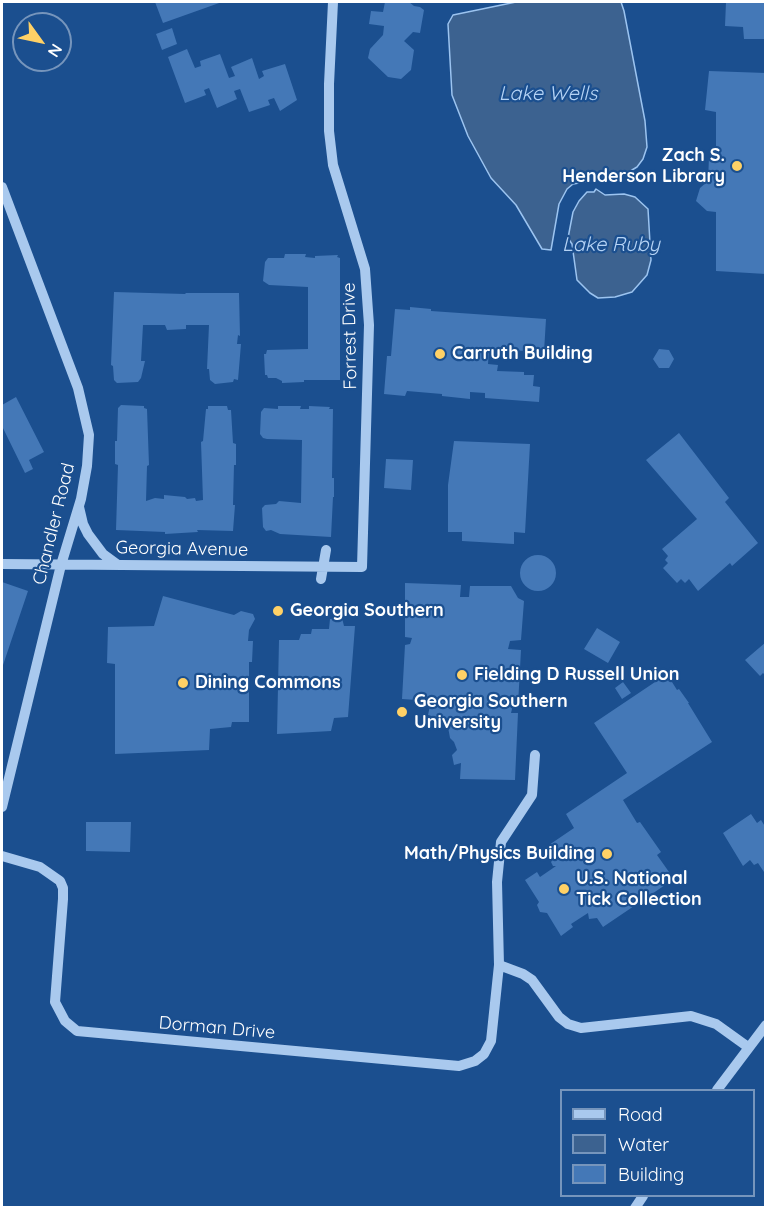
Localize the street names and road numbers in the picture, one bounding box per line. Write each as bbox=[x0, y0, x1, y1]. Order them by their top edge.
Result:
street label: Forrest Drive bbox=[338, 282, 362, 390]
street label: Chandler Road bbox=[28, 461, 80, 587]
street label: Georgia Avenue bbox=[115, 537, 249, 561]
street label: Dorman Drive bbox=[158, 1012, 276, 1044]

